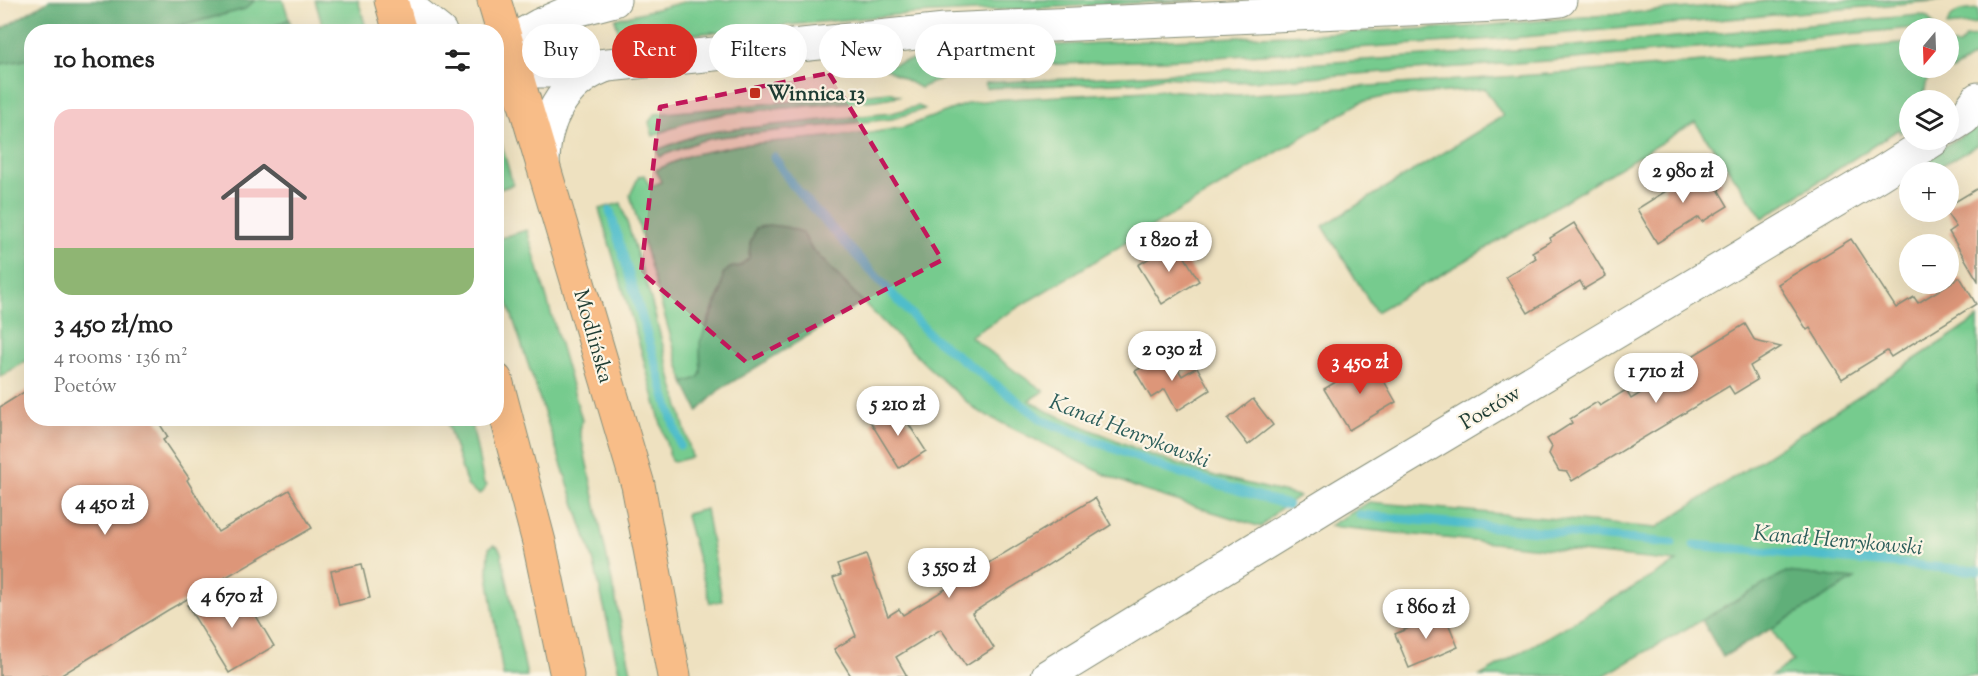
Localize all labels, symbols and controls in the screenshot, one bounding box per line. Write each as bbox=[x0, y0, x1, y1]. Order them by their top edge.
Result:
north arrow bbox=[1899, 18, 1959, 78]
map controls bbox=[1899, 18, 1959, 294]
chip: Buy bbox=[522, 24, 600, 78]
chip: Rent bbox=[612, 24, 697, 78]
chip: Filters bbox=[709, 24, 807, 78]
chip: New bbox=[819, 24, 903, 78]
chip: Apartment bbox=[915, 24, 1056, 78]
text: 10 homes bbox=[54, 42, 155, 79]
icon: filters bbox=[441, 44, 474, 77]
place label: Winnica 13 bbox=[767, 80, 865, 110]
marker: Winnica 13 bbox=[748, 86, 762, 100]
button: layers bbox=[1899, 90, 1959, 150]
icon: home bbox=[210, 148, 318, 256]
pin: 2 980 zł bbox=[1621, 153, 1745, 204]
text: 2 980 zł bbox=[1652, 158, 1714, 187]
button: + bbox=[1899, 162, 1959, 222]
pin: 1 820 zł bbox=[1107, 222, 1231, 273]
text: 1 820 zł bbox=[1140, 227, 1198, 256]
button: − bbox=[1899, 234, 1959, 294]
street label: Modlińska bbox=[564, 286, 620, 387]
text: 3 450 zł/mo bbox=[54, 307, 173, 344]
pin: 2 030 zł bbox=[1110, 331, 1234, 382]
text: 2 030 zł bbox=[1142, 336, 1202, 365]
text: 4 rooms · 136 m² bbox=[54, 344, 188, 373]
pin: 3 450 zł bbox=[1298, 344, 1422, 395]
text: 3 450 zł bbox=[1331, 349, 1389, 378]
pin: 1 710 zł bbox=[1594, 353, 1718, 404]
text: 1 710 zł bbox=[1628, 358, 1684, 387]
text: Poetów bbox=[54, 373, 117, 402]
street label: Poetów bbox=[1455, 379, 1527, 439]
pin: 5 210 zł bbox=[836, 386, 960, 437]
water label: Kanał Henrykowski bbox=[1044, 387, 1214, 478]
text: 5 210 zł bbox=[870, 391, 926, 420]
pin: 4 450 zł bbox=[43, 485, 167, 536]
text: 4 450 zł bbox=[75, 490, 135, 519]
water label: Kanał Henrykowski bbox=[1752, 519, 1924, 565]
pin: 3 550 zł bbox=[887, 548, 1011, 599]
text: 3 550 zł bbox=[922, 553, 976, 582]
pin: 4 670 zł bbox=[170, 578, 294, 629]
text: 4 670 zł bbox=[201, 583, 263, 612]
pin: 1 860 zł bbox=[1364, 589, 1488, 640]
text: 1 860 zł bbox=[1397, 594, 1455, 623]

